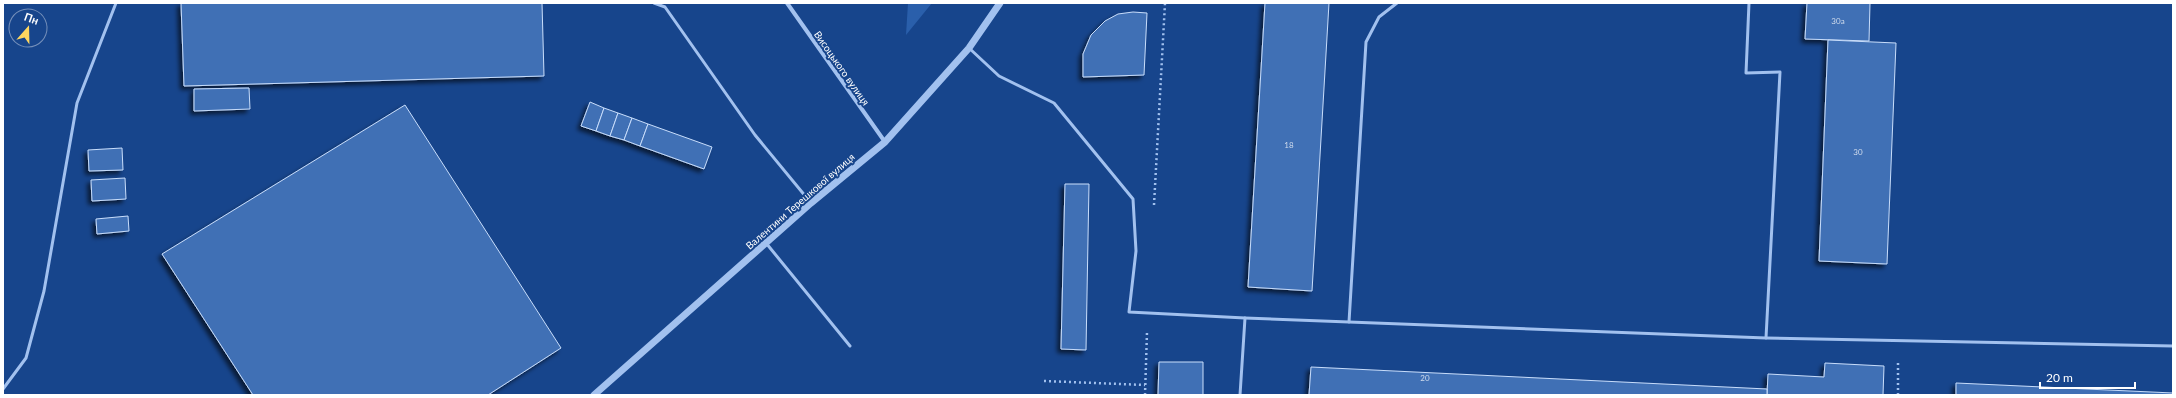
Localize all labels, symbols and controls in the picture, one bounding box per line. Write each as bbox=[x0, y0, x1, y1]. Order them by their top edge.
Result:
north arrow bbox=[8, 8, 48, 48]
text: Пн bbox=[23, 10, 41, 27]
house number: 30а bbox=[1831, 16, 1845, 26]
street label: Висоцького вулиця bbox=[812, 28, 872, 108]
house number: 18 bbox=[1284, 140, 1294, 150]
house number: 30 bbox=[1853, 147, 1863, 157]
street label: Валентини Терешкової вулиця bbox=[743, 150, 857, 252]
scale bar bbox=[2040, 364, 2135, 390]
text: 20 m bbox=[2046, 370, 2073, 385]
house number: 20 bbox=[1420, 373, 1430, 383]

